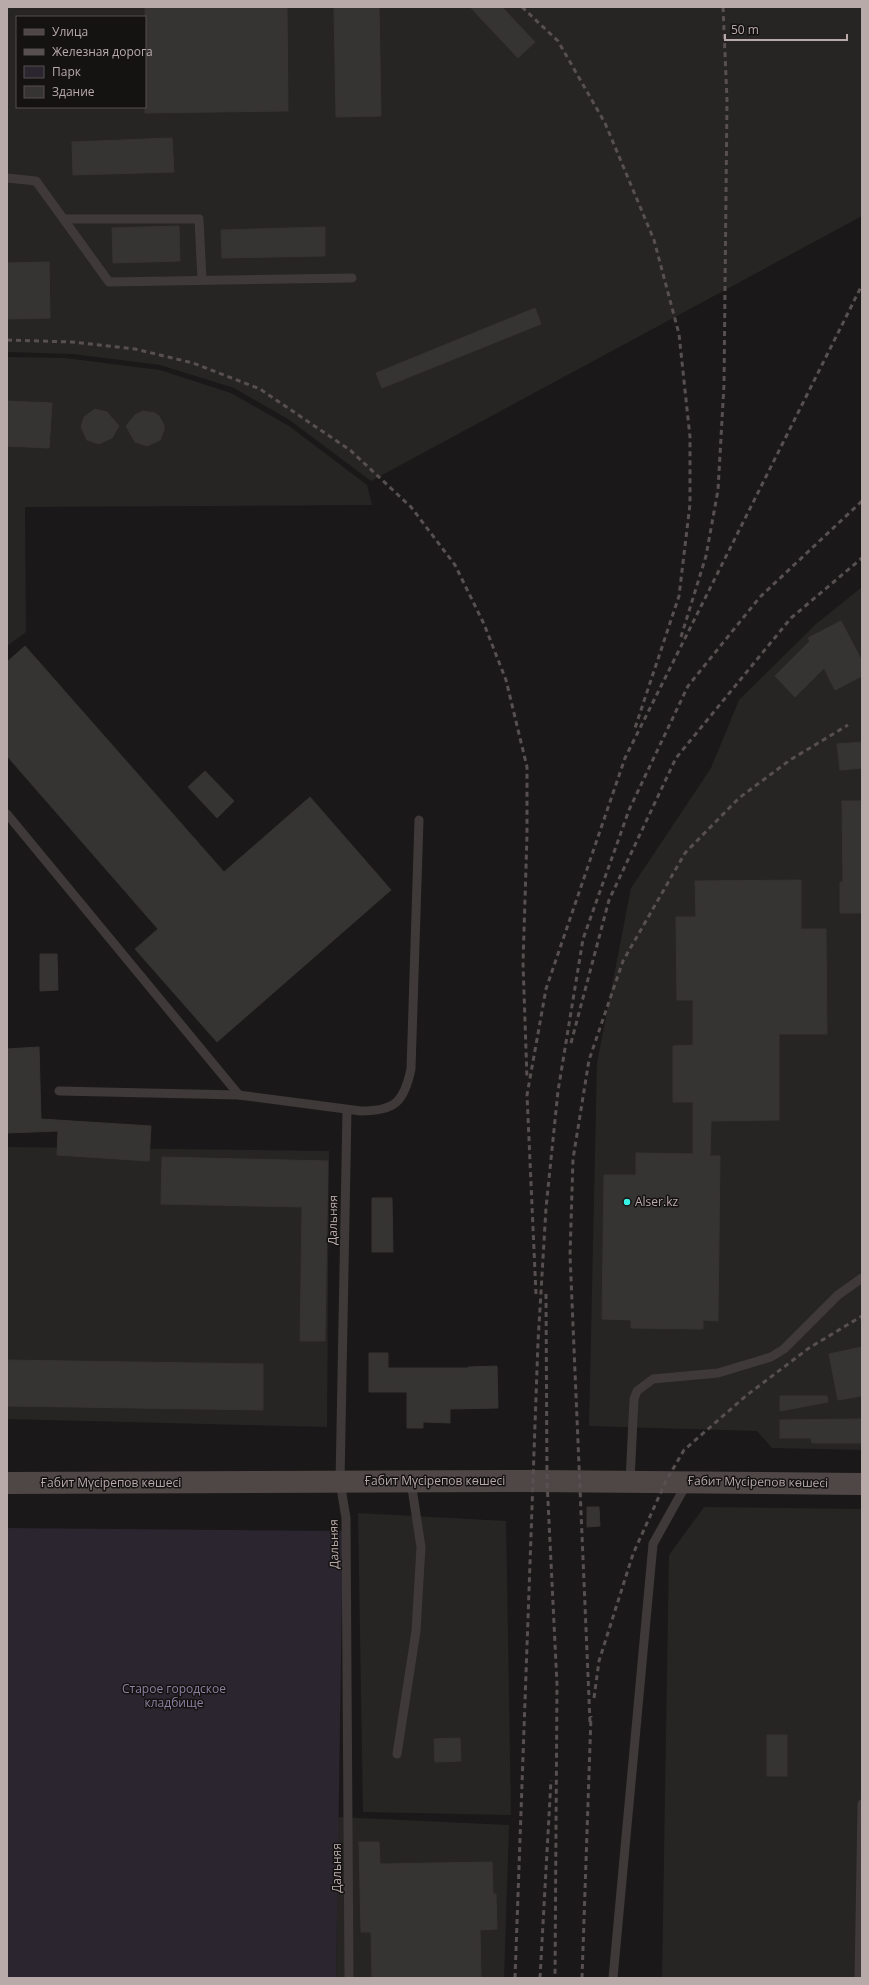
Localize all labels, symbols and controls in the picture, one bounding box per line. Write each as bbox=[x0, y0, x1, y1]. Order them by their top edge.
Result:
legend bbox=[16, 16, 146, 108]
scale bar bbox=[725, 16, 847, 42]
text: 50 m bbox=[731, 21, 759, 38]
text: Улица bbox=[52, 23, 88, 40]
text: Железная дорога bbox=[52, 43, 153, 60]
text: Парк bbox=[52, 63, 82, 80]
text: Здание bbox=[52, 83, 95, 100]
place label: Alser.kz bbox=[635, 1193, 678, 1210]
street label: Дальняя bbox=[324, 1195, 341, 1245]
marker: Alser.kz bbox=[622, 1197, 632, 1207]
street label: Ғабит Мүсірепов көшесі bbox=[365, 1472, 505, 1489]
street label: Ғабит Мүсірепов көшесі bbox=[688, 1472, 828, 1491]
street label: Ғабит Мүсірепов көшесі bbox=[41, 1474, 181, 1491]
street label: Дальняя bbox=[325, 1519, 342, 1569]
park label: Старое городское кладбище bbox=[122, 1680, 226, 1711]
street label: Дальняя bbox=[328, 1843, 345, 1893]

